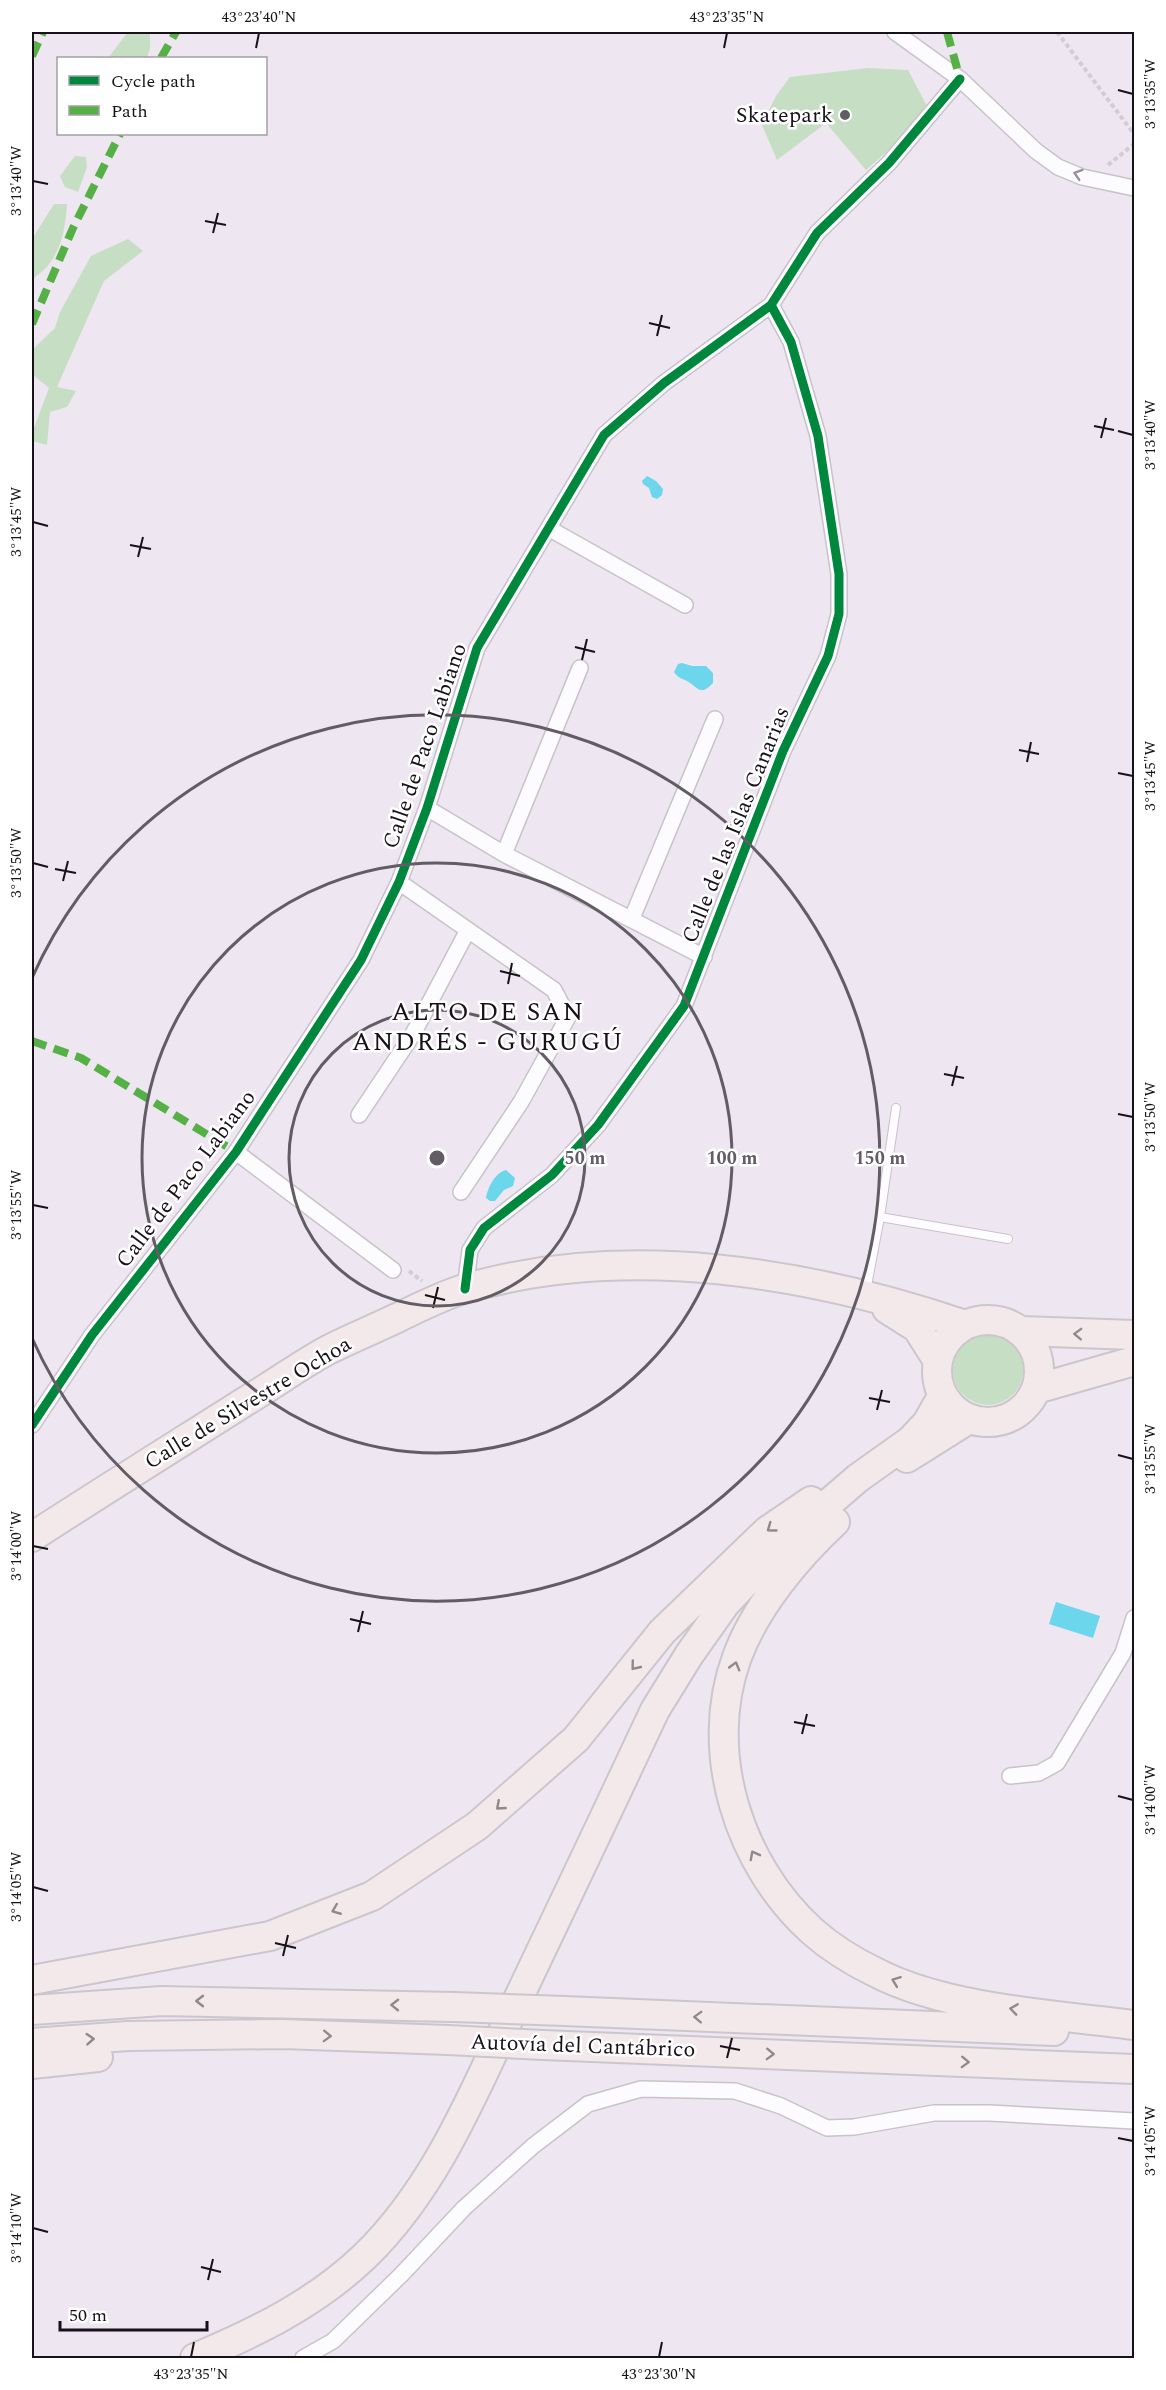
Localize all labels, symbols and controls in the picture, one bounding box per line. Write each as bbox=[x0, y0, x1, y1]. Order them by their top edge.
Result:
text: 43°23'40"N bbox=[222, 6, 297, 29]
text: 43°23'35"N bbox=[690, 6, 765, 29]
legend bbox=[57, 57, 267, 135]
text: 3°13'35"W bbox=[1139, 59, 1162, 129]
text: Cycle path bbox=[111, 68, 196, 95]
text: Path bbox=[111, 98, 148, 125]
place label: Skatepark bbox=[736, 99, 833, 132]
marker: Skatepark bbox=[838, 108, 852, 122]
text: 3°13'40"W bbox=[5, 146, 28, 216]
one-way arrow bbox=[1073, 169, 1084, 182]
text: 3°13'40"W bbox=[1139, 400, 1162, 470]
text: 3°13'45"W bbox=[5, 487, 28, 557]
street label: Calle de Paco Labiano bbox=[374, 639, 476, 853]
street label: Calle de las Islas Canarias bbox=[673, 702, 799, 948]
text: 3°13'45"W bbox=[1139, 741, 1162, 811]
text: 3°13'50"W bbox=[5, 828, 28, 898]
district label: ALTO DE SAN ANDRÉS - GURUGÚ bbox=[352, 992, 624, 1062]
text: 3°13'50"W bbox=[1139, 1082, 1162, 1152]
street label: Calle de Paco Labiano bbox=[108, 1083, 264, 1275]
text: 50 m bbox=[565, 1145, 605, 1172]
text: 100 m bbox=[706, 1145, 758, 1172]
text: 150 m bbox=[854, 1145, 906, 1172]
centre of rings bbox=[427, 1148, 447, 1168]
text: 3°13'55"W bbox=[5, 1170, 28, 1240]
street label: Calle de Silvestre Ochoa bbox=[138, 1328, 358, 1478]
one-way arrow bbox=[1073, 1328, 1082, 1341]
text: 3°13'55"W bbox=[1139, 1424, 1162, 1494]
text: 3°14'00"W bbox=[5, 1511, 28, 1581]
one-way arrow bbox=[767, 1521, 778, 1532]
one-way arrow bbox=[631, 1659, 642, 1670]
one-way arrow bbox=[727, 1661, 740, 1671]
text: 3°14'00"W bbox=[1139, 1765, 1162, 1835]
one-way arrow bbox=[496, 1799, 507, 1810]
one-way arrow bbox=[750, 1850, 761, 1861]
text: 3°14'05"W bbox=[5, 1852, 28, 1922]
one-way arrow bbox=[331, 1903, 342, 1915]
one-way arrow bbox=[891, 1976, 902, 1988]
one-way arrow bbox=[196, 1995, 205, 2007]
one-way arrow bbox=[391, 1999, 400, 2011]
one-way arrow bbox=[1009, 2004, 1019, 2016]
one-way arrow bbox=[694, 2010, 703, 2023]
street label: Autovía del Cantábrico bbox=[470, 2026, 696, 2066]
one-way arrow bbox=[322, 2029, 331, 2042]
one-way arrow bbox=[85, 2033, 94, 2046]
one-way arrow bbox=[765, 2047, 774, 2060]
one-way arrow bbox=[960, 2055, 969, 2068]
text: 3°14'05"W bbox=[1139, 2106, 1162, 2176]
text: 3°14'10"W bbox=[5, 2193, 28, 2263]
scale bar bbox=[60, 2294, 207, 2332]
text: 50 m bbox=[69, 2302, 107, 2329]
text: 43°23'35"N bbox=[154, 2363, 229, 2386]
text: 43°23'30"N bbox=[622, 2363, 697, 2386]

